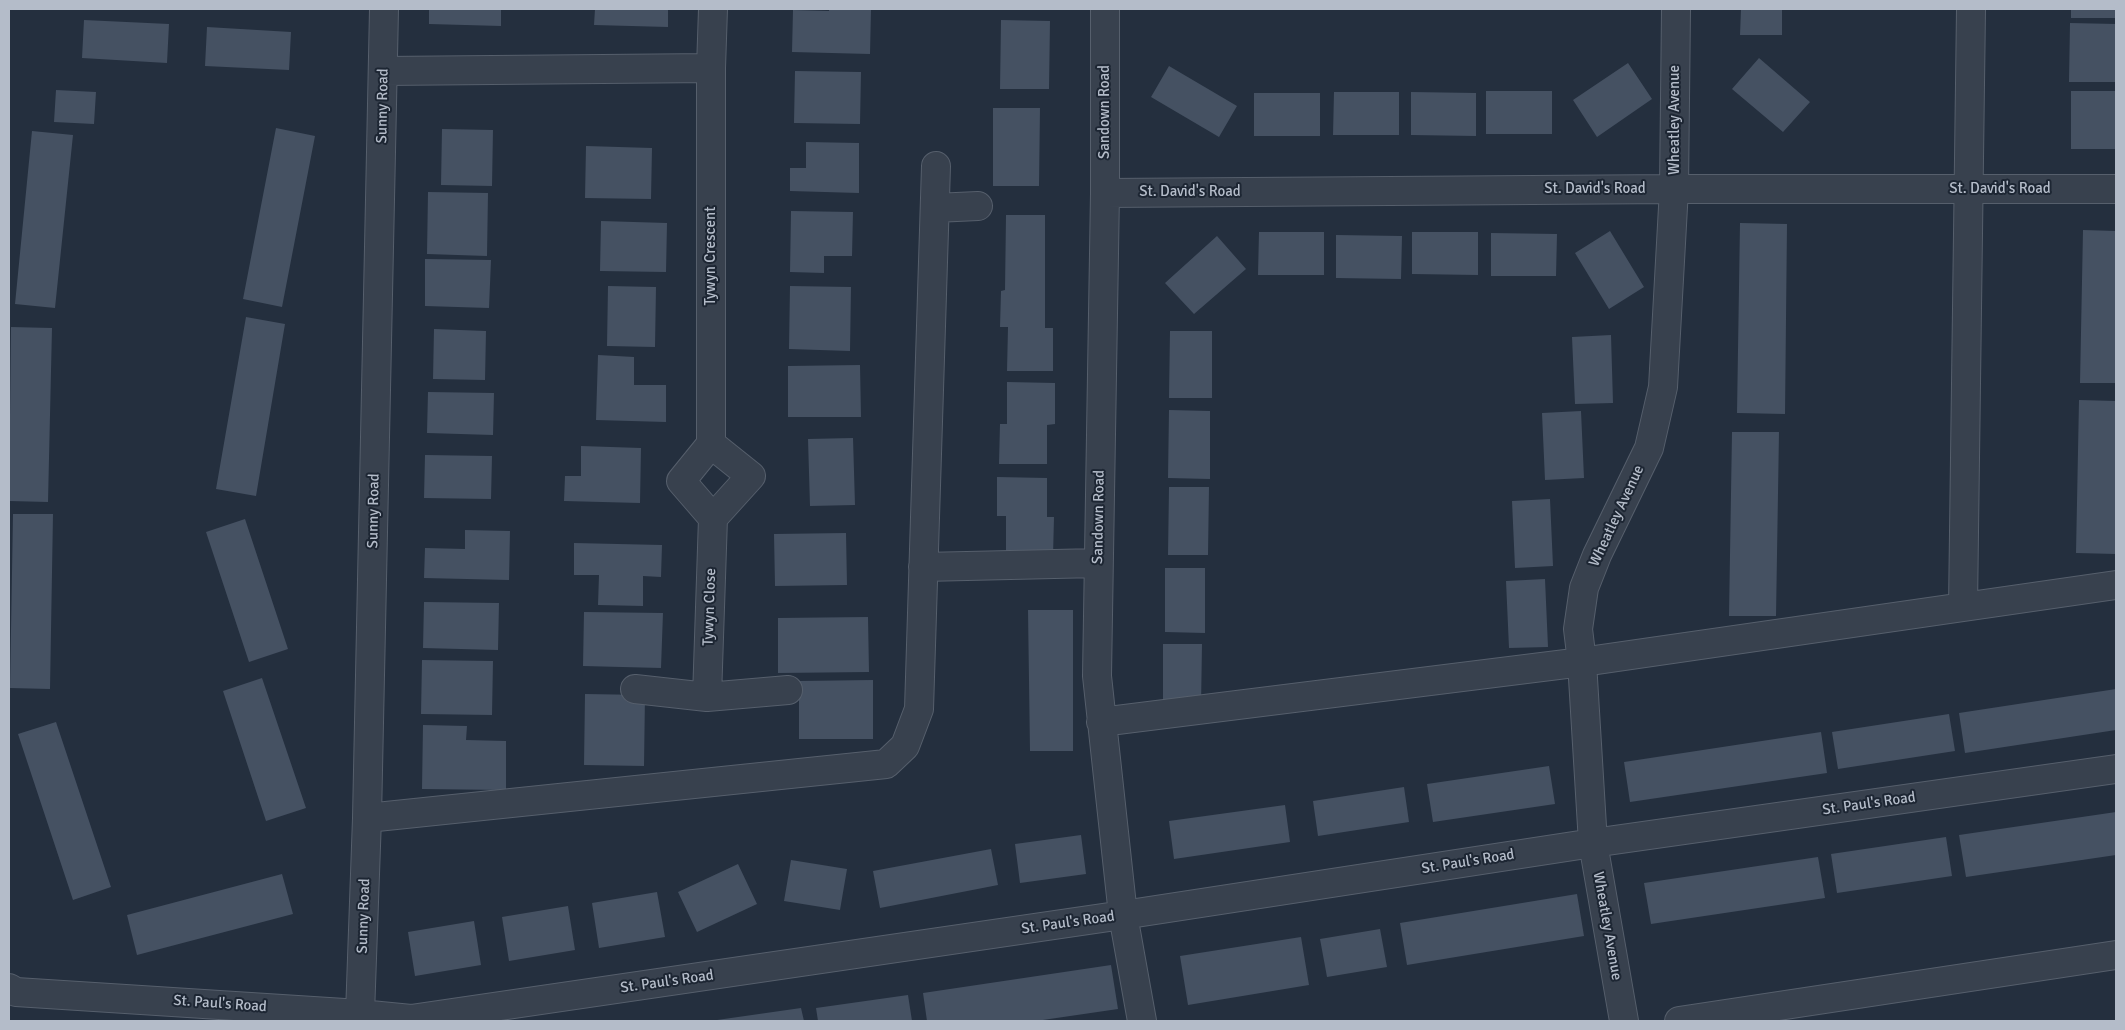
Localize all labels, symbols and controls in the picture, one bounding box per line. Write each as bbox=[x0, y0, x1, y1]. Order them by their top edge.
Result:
street label: Sandown Road bbox=[1096, 65, 1114, 159]
street label: Wheatley Avenue bbox=[1666, 65, 1684, 175]
street label: Sunny Road bbox=[373, 68, 393, 144]
street label: St. David's Road bbox=[1544, 180, 1646, 198]
street label: St. David's Road bbox=[1949, 180, 2051, 198]
street label: St. David's Road bbox=[1139, 183, 1241, 201]
street label: Tywyn Crescent bbox=[702, 207, 720, 305]
street label: Wheatley Avenue bbox=[1586, 462, 1648, 570]
street label: Sandown Road bbox=[1089, 470, 1109, 564]
street label: Sunny Road bbox=[364, 473, 384, 549]
street label: Tywyn Close bbox=[700, 568, 720, 646]
street label: St. Paul's Road bbox=[1821, 789, 1917, 819]
street label: St. Paul's Road bbox=[1420, 846, 1516, 878]
street label: Wheatley Avenue bbox=[1589, 870, 1625, 982]
street label: Sunny Road bbox=[354, 878, 374, 954]
street label: St. Paul's Road bbox=[1020, 908, 1116, 938]
street label: St. Paul's Road bbox=[619, 967, 715, 997]
street label: St. Paul's Road bbox=[173, 992, 267, 1016]

